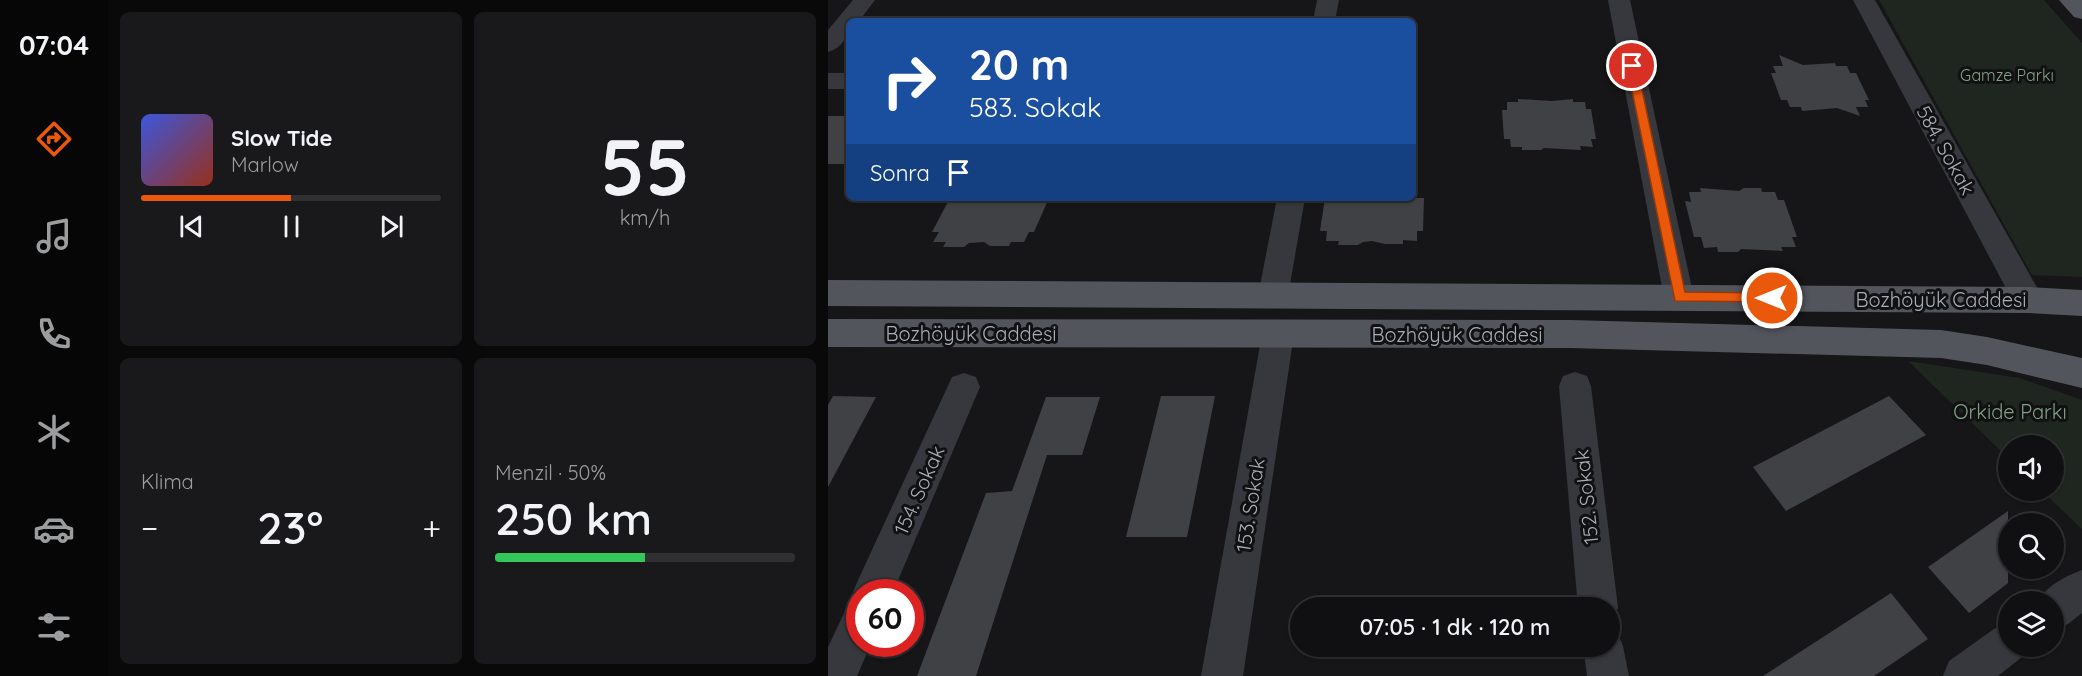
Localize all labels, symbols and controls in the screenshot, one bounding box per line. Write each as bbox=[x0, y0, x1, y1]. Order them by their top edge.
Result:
text: 07:04 bbox=[19, 28, 89, 62]
text: 20 m bbox=[969, 38, 1069, 91]
pin bbox=[1606, 40, 1657, 91]
icon: right bbox=[870, 42, 948, 120]
icon: arrive bbox=[1615, 49, 1648, 82]
park label: Gamze Parkı bbox=[1960, 65, 2054, 85]
text: 583. Sokak bbox=[969, 90, 1101, 124]
street label: 584. Sokak bbox=[1911, 101, 1981, 199]
text: 55 bbox=[600, 117, 690, 215]
icon: directions bbox=[33, 118, 75, 160]
text: Slow Tide bbox=[231, 124, 332, 152]
text: Marlow bbox=[231, 152, 299, 177]
icon: arrive bbox=[942, 156, 975, 189]
text: Sonra bbox=[870, 159, 930, 187]
text: km/h bbox=[620, 205, 670, 230]
icon: previous bbox=[175, 210, 208, 243]
icon: pause bbox=[275, 210, 308, 243]
icon: next bbox=[375, 210, 408, 243]
icon: music bbox=[33, 215, 75, 257]
position arrow bbox=[1740, 266, 1804, 330]
street label: Bozhöyük Caddesi bbox=[1855, 287, 2027, 312]
icon: phone bbox=[33, 313, 75, 355]
street label: Bozhöyük Caddesi bbox=[885, 321, 1057, 346]
street label: Bozhöyük Caddesi bbox=[1371, 322, 1543, 347]
park label: Orkide Parkı bbox=[1953, 399, 2067, 424]
icon: climate bbox=[33, 411, 75, 453]
map controls bbox=[1998, 435, 2064, 657]
button: sound bbox=[1998, 435, 2064, 501]
street label: 154. Sokak bbox=[888, 442, 950, 538]
street label: 152. Sokak bbox=[1569, 448, 1603, 546]
street label: 153. Sokak bbox=[1230, 456, 1270, 554]
text: Menzil · 50% bbox=[495, 460, 606, 485]
text: Klima bbox=[141, 469, 194, 494]
text: 250 km bbox=[495, 490, 652, 546]
text: 23° bbox=[257, 499, 323, 555]
text: − bbox=[141, 507, 158, 548]
text: + bbox=[422, 507, 441, 548]
icon: car bbox=[33, 508, 75, 550]
button: search bbox=[1998, 513, 2064, 579]
speed limit sign: 60 bbox=[846, 579, 924, 657]
button: layers bbox=[1998, 591, 2064, 657]
icon: filters bbox=[33, 606, 75, 648]
text: 07:05 · 1 dk · 120 m bbox=[1360, 613, 1550, 641]

